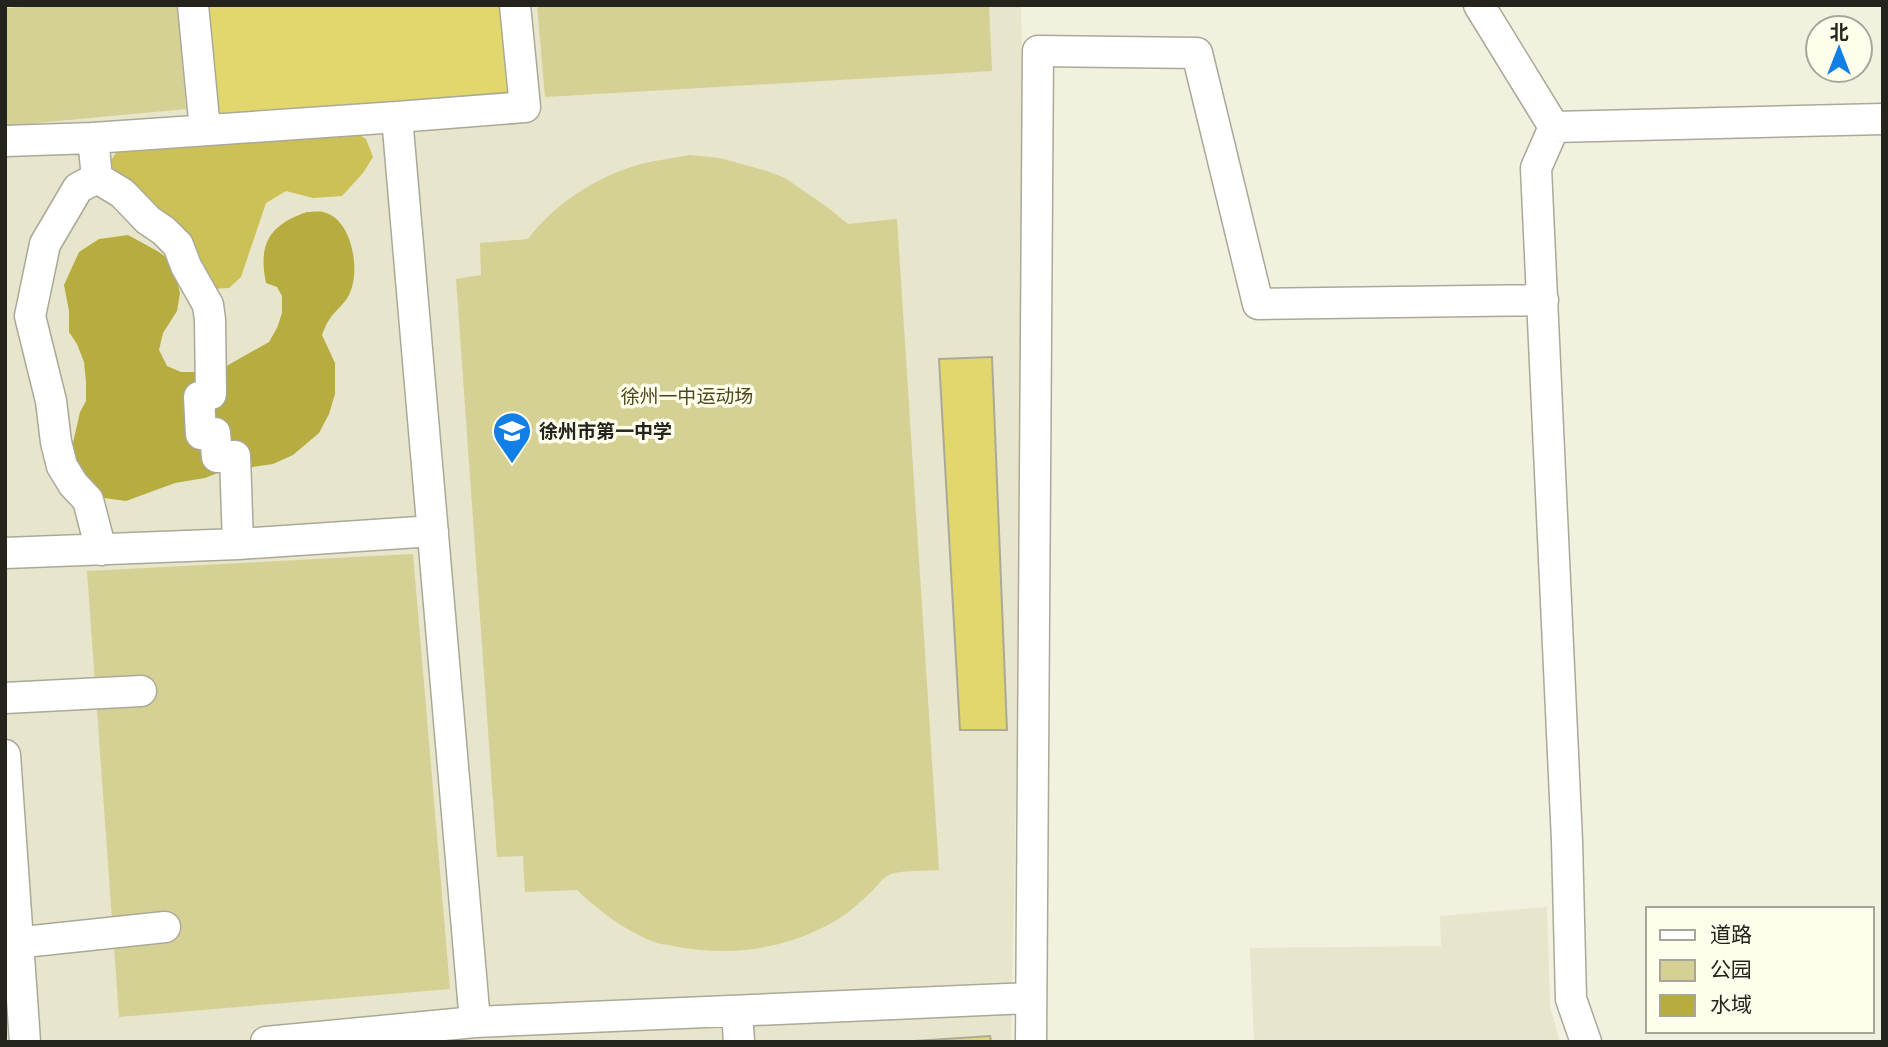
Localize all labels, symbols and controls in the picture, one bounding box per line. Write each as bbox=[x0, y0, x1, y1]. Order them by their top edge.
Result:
north arrow bbox=[1804, 14, 1874, 84]
text: 北 bbox=[1829, 21, 1849, 43]
park label: 徐州一中运动场 bbox=[620, 385, 754, 407]
school or university icon: 徐州市第一中学 bbox=[491, 410, 533, 465]
place label: 徐州市第一中学 bbox=[539, 420, 672, 442]
legend bbox=[1646, 907, 1874, 1033]
text: 道路 bbox=[1710, 922, 1752, 946]
text: 公园 bbox=[1710, 957, 1752, 981]
text: 水域 bbox=[1710, 992, 1752, 1016]

